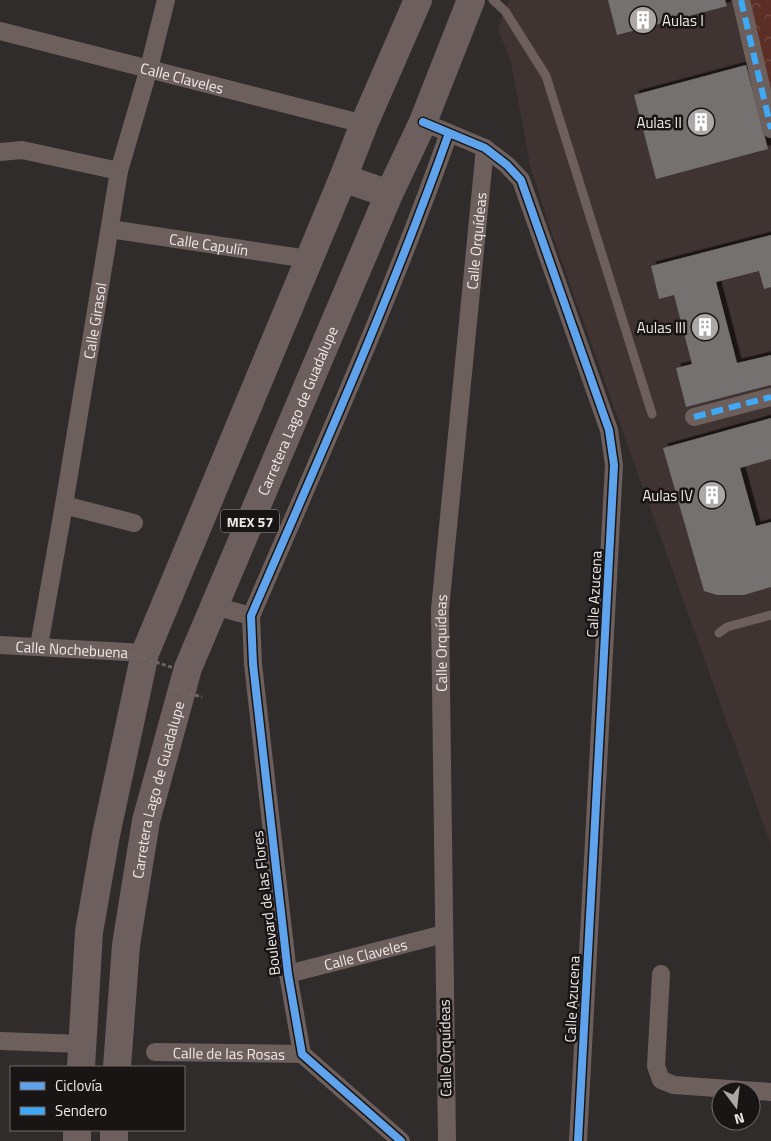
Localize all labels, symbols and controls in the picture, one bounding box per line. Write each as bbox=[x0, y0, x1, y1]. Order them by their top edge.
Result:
building icon: Aulas I bbox=[628, 5, 658, 35]
place label: Aulas I bbox=[662, 9, 704, 32]
street label: Calle Claveles bbox=[138, 56, 226, 99]
building icon: Aulas II bbox=[686, 107, 716, 137]
place label: Aulas II bbox=[636, 111, 682, 134]
street label: Calle Orquídeas bbox=[460, 191, 492, 290]
street label: Calle Capulín bbox=[168, 227, 250, 261]
street label: Calle Girasol bbox=[77, 281, 112, 361]
building icon: Aulas III bbox=[690, 312, 720, 342]
place label: Aulas III bbox=[637, 316, 686, 339]
street label: Carretera Lago de Guadalupe bbox=[251, 323, 343, 499]
building icon: Aulas IV bbox=[697, 480, 727, 510]
place label: Aulas IV bbox=[642, 484, 693, 507]
road number: MEX 57 bbox=[221, 510, 279, 532]
street label: Calle Azucena bbox=[580, 550, 608, 638]
street label: Calle Orquídeas bbox=[428, 593, 453, 692]
street label: Calle Nochebuena bbox=[15, 634, 129, 664]
street label: Carretera Lago de Guadalupe bbox=[125, 698, 190, 880]
street label: Boulevard de las Flores bbox=[246, 829, 286, 977]
street label: Calle Claveles bbox=[321, 932, 410, 976]
street label: Calle Azucena bbox=[558, 955, 586, 1043]
street label: Calle Orquídeas bbox=[433, 999, 457, 1097]
street label: Calle de las Rosas bbox=[173, 1041, 285, 1065]
legend bbox=[10, 1066, 185, 1131]
text: Ciclovía bbox=[55, 1074, 103, 1097]
north arrow bbox=[711, 1081, 761, 1131]
text: Sendero bbox=[55, 1099, 107, 1122]
text: N bbox=[732, 1108, 747, 1130]

